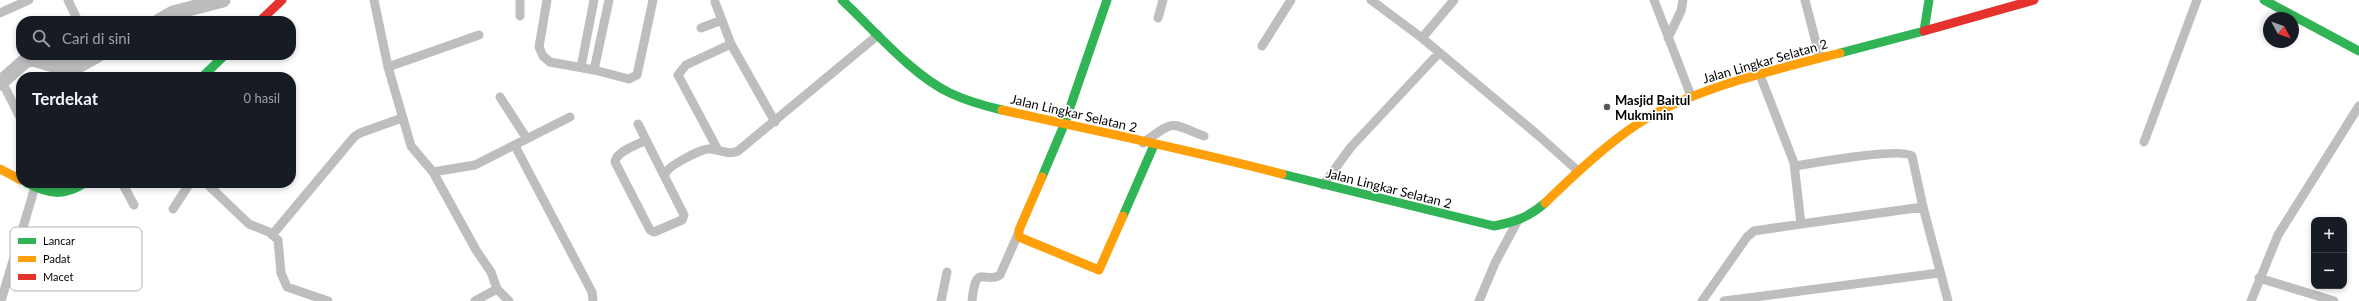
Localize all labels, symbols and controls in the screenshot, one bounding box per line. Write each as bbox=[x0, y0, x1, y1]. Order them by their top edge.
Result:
north arrow bbox=[2263, 12, 2299, 48]
search box bbox=[16, 16, 296, 60]
icon: search bbox=[30, 27, 52, 49]
text: Cari di sini bbox=[62, 29, 130, 47]
street label: Jalan Lingkar Selatan 2 bbox=[1701, 36, 1829, 86]
text: Terdekat bbox=[32, 88, 98, 109]
text: 0 hasil bbox=[244, 90, 280, 106]
street label: Jalan Lingkar Selatan 2 bbox=[1009, 91, 1139, 135]
place label: Masjid Baitul Mukminin bbox=[1615, 92, 1690, 123]
marker: Masjid Baitul Mukminin bbox=[1602, 102, 1612, 112]
street label: Jalan Lingkar Selatan 2 bbox=[1324, 165, 1454, 211]
map controls bbox=[2311, 217, 2347, 289]
button: + bbox=[2311, 217, 2347, 253]
legend bbox=[10, 227, 142, 291]
text: Lancar bbox=[43, 234, 75, 247]
text: Padat bbox=[43, 252, 70, 265]
button: − bbox=[2311, 253, 2347, 289]
text: Macet bbox=[43, 270, 73, 283]

